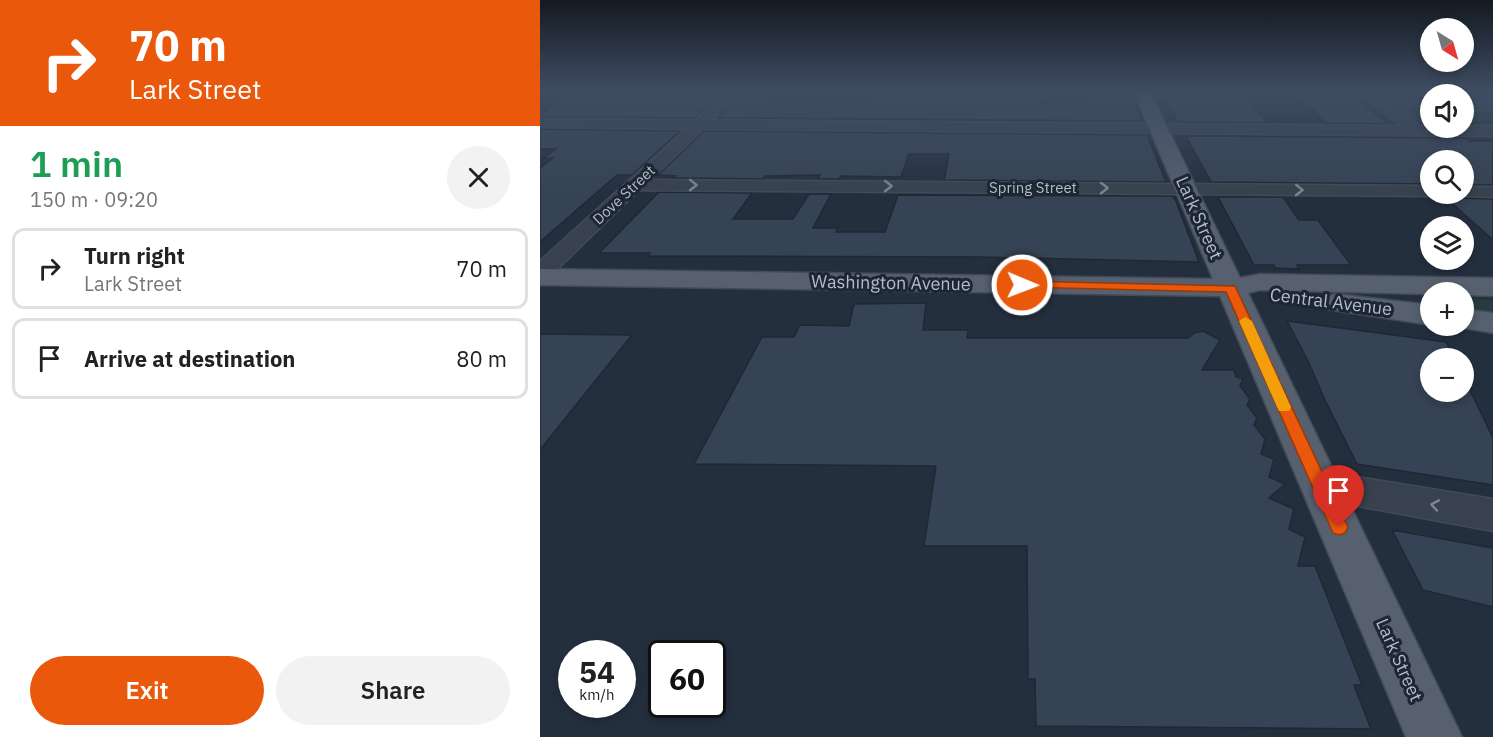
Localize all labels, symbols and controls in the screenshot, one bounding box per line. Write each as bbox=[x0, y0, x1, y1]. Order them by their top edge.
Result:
text: 70 m bbox=[129, 18, 227, 73]
north arrow bbox=[1420, 18, 1474, 72]
map controls bbox=[1420, 18, 1474, 402]
icon: right bbox=[30, 24, 108, 102]
text: Lark Street bbox=[129, 71, 262, 106]
button: sound bbox=[1420, 84, 1474, 138]
text: 1 min bbox=[30, 140, 123, 187]
button: close bbox=[447, 146, 510, 209]
button: search bbox=[1420, 150, 1474, 204]
street label: Dove Street bbox=[588, 161, 659, 228]
street label: Lark Street bbox=[1171, 173, 1228, 263]
street label: Spring Street bbox=[989, 178, 1077, 197]
one-way arrow bbox=[689, 179, 698, 191]
one-way arrow bbox=[884, 180, 893, 193]
one-way arrow bbox=[1100, 182, 1109, 194]
one-way arrow bbox=[1294, 184, 1303, 196]
text: 150 m · 09:20 bbox=[30, 186, 158, 213]
button: layers bbox=[1420, 216, 1474, 270]
text: Turn right bbox=[84, 241, 185, 270]
icon: right bbox=[33, 252, 66, 285]
position arrow bbox=[990, 253, 1054, 317]
text: 70 m bbox=[456, 254, 507, 283]
text: Lark Street bbox=[84, 270, 182, 297]
street label: Washington Avenue bbox=[811, 270, 971, 295]
button: + bbox=[1420, 282, 1474, 336]
street label: Central Avenue bbox=[1269, 283, 1394, 320]
icon: arrive bbox=[33, 342, 66, 375]
text: Arrive at destination bbox=[84, 344, 295, 373]
text: 80 m bbox=[456, 344, 507, 373]
button: − bbox=[1420, 348, 1474, 402]
pin bbox=[1313, 465, 1364, 527]
icon: arrive bbox=[1322, 474, 1355, 507]
one-way arrow bbox=[1431, 499, 1441, 512]
street label: Lark Street bbox=[1371, 615, 1428, 705]
speed limit sign: 60 bbox=[648, 640, 726, 718]
text: 54 bbox=[579, 652, 615, 691]
button: Exit bbox=[30, 656, 264, 725]
button: Share bbox=[276, 656, 510, 725]
text: km/h bbox=[579, 685, 615, 704]

